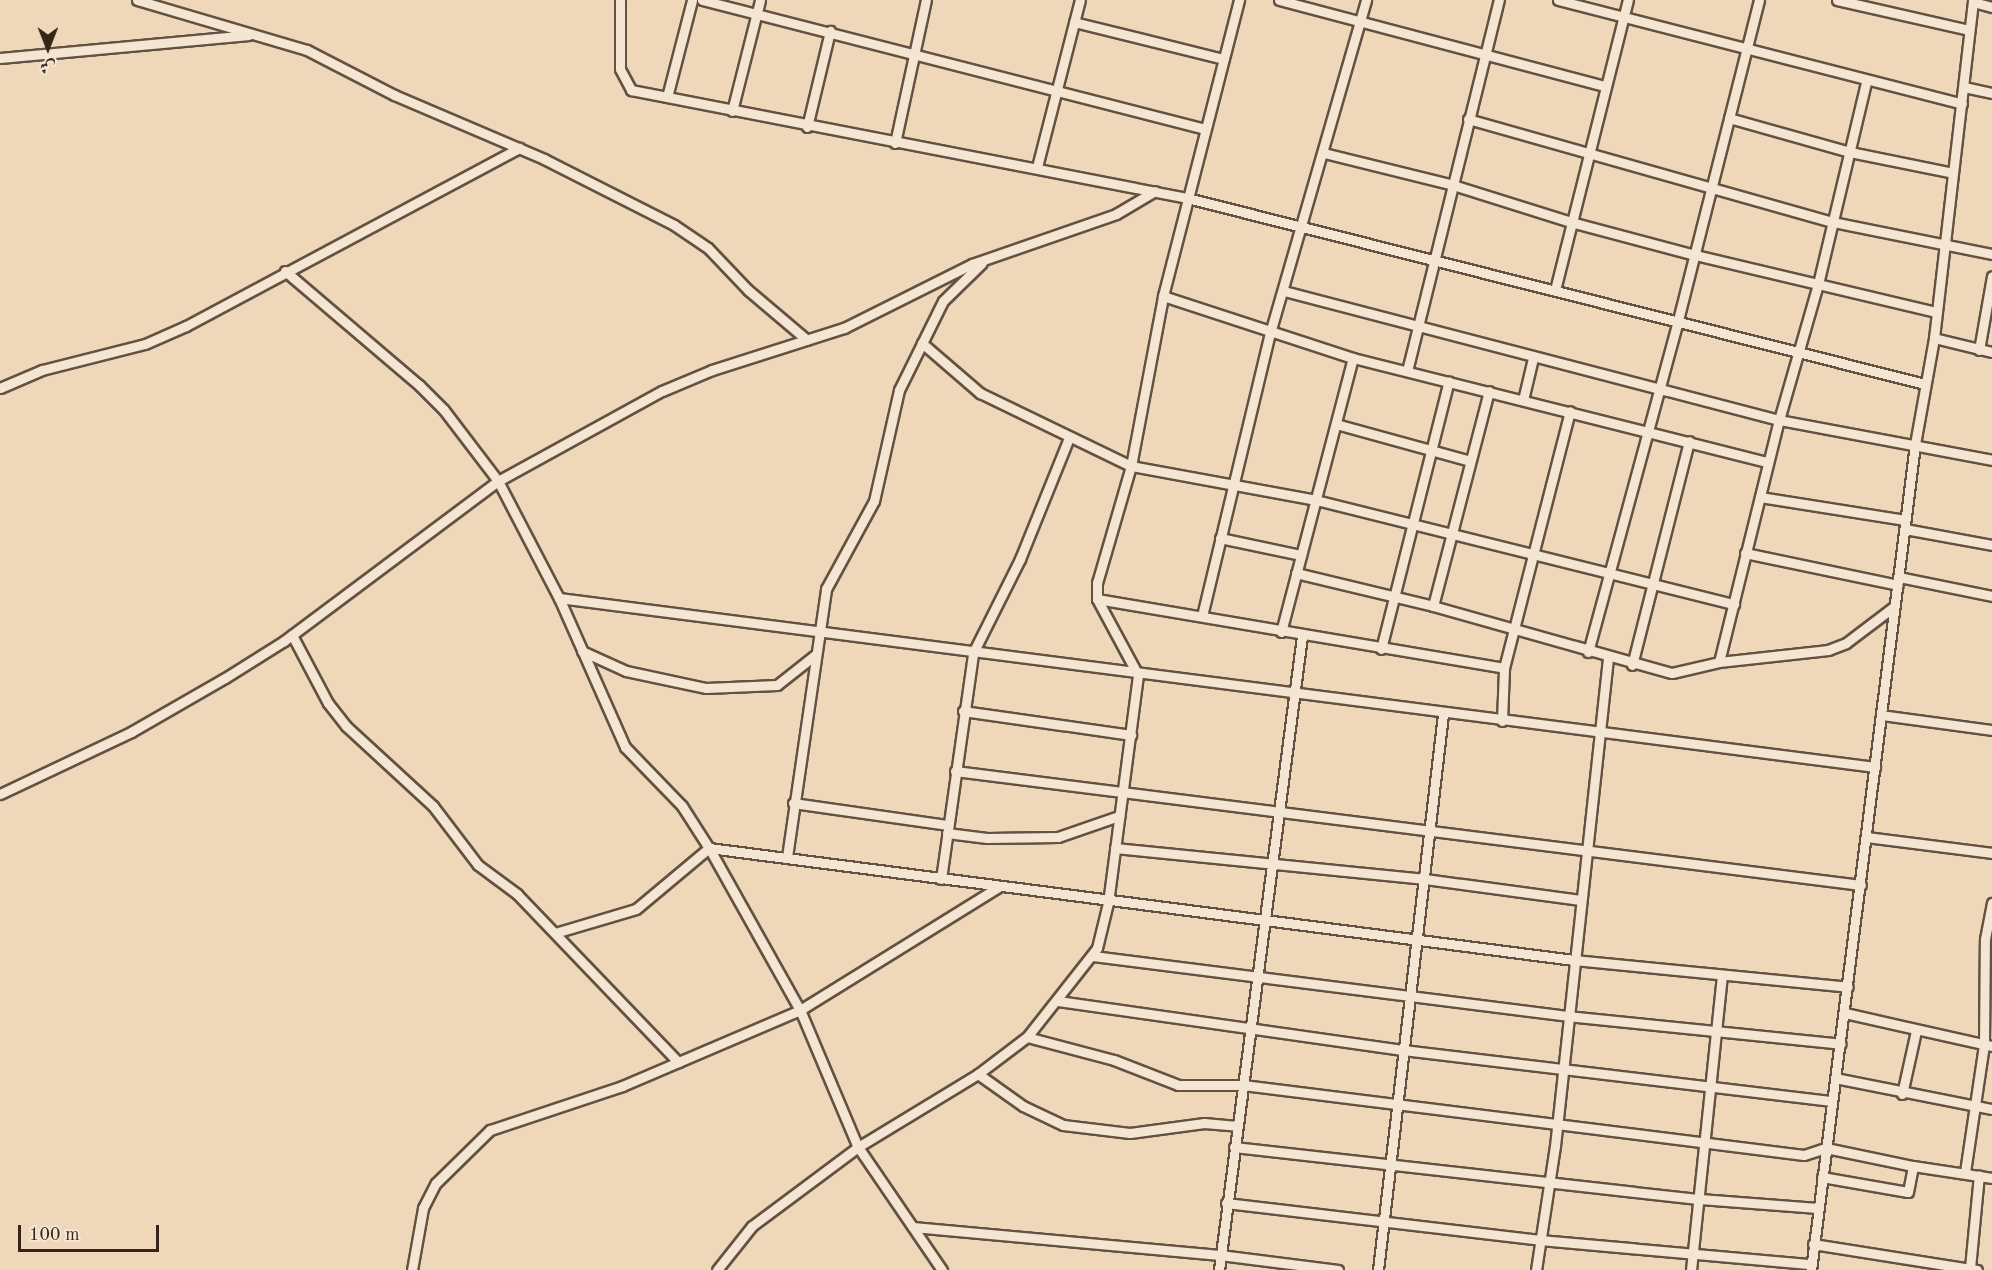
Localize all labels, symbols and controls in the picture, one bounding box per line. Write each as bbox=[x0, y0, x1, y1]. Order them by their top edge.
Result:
north arrow bbox=[18, 18, 78, 78]
text: ش bbox=[40, 58, 56, 74]
scale bar bbox=[21, 1213, 162, 1251]
text: 100 m bbox=[29, 1226, 80, 1244]

